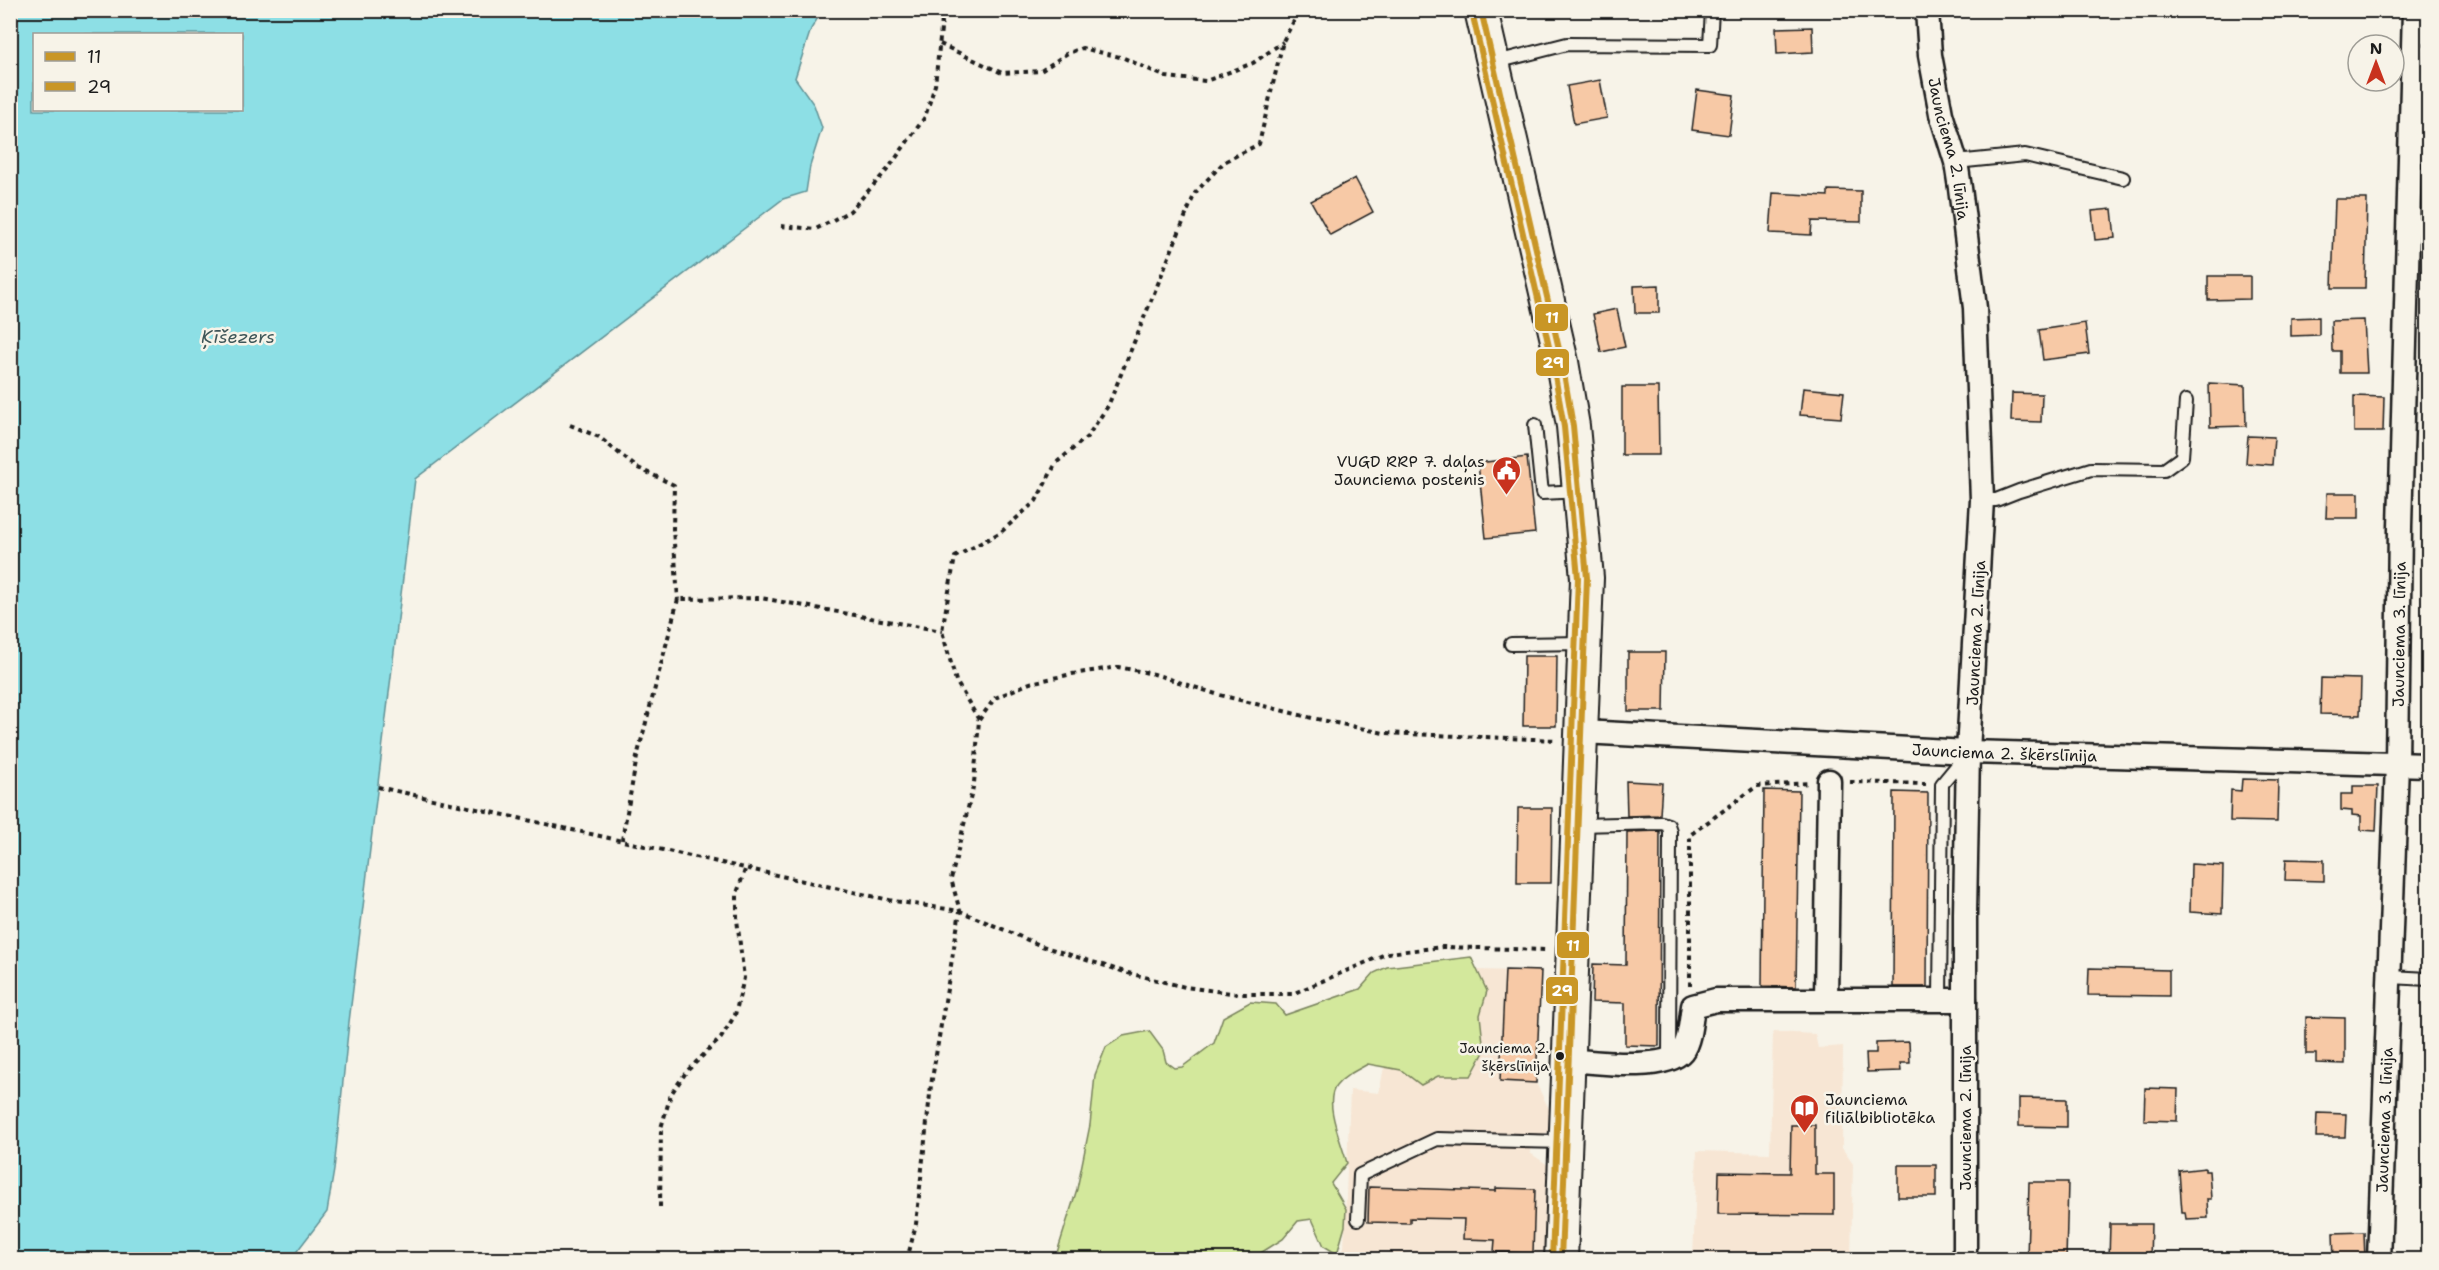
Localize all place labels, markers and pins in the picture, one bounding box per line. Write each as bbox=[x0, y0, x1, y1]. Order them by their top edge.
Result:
place label: VUGD RRP 7. daļas Jaunciema postenis bbox=[1334, 451, 1485, 490]
public building icon: VUGD RRP 7. daļas Jaunciema postenis bbox=[1490, 454, 1522, 496]
place label: Jaunciema 2. šķērslīnija bbox=[1459, 1039, 1549, 1076]
marker: Jaunciema 2. šķērslīnija bbox=[1554, 1050, 1566, 1062]
place label: Jaunciema filiālbibliotēka bbox=[1825, 1089, 1935, 1128]
library icon: Jaunciema filiālbibliotēka bbox=[1788, 1092, 1820, 1134]

